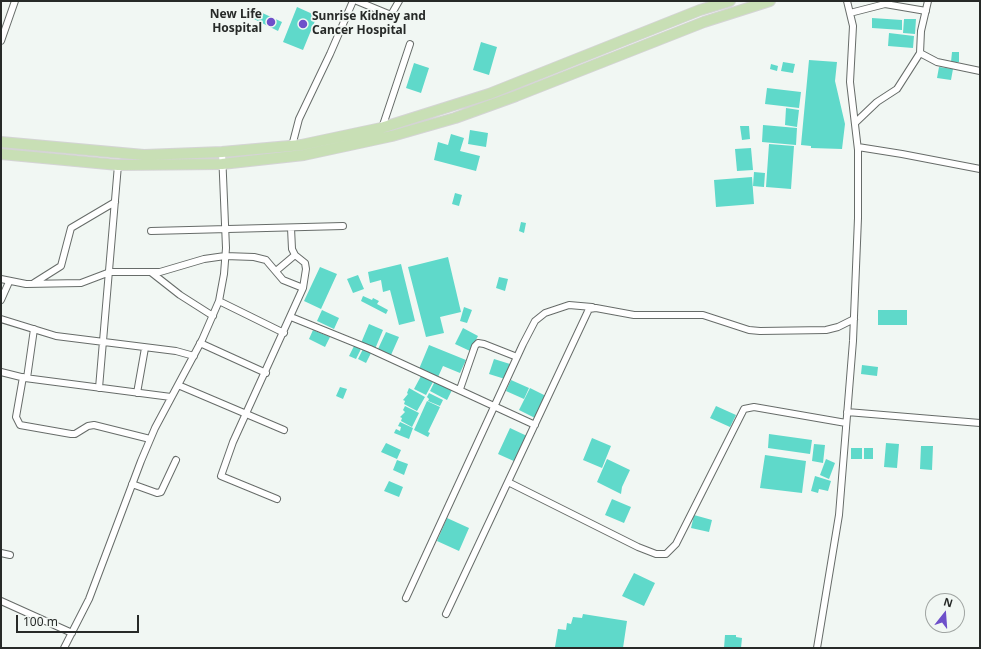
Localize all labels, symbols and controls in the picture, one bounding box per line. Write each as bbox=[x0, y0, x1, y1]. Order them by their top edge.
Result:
place label: New Life Hospital bbox=[210, 8, 262, 36]
place label: Sunrise Kidney and Cancer Hospital bbox=[312, 10, 426, 38]
marker: New Life Hospital bbox=[265, 16, 277, 28]
marker: Sunrise Kidney and Cancer Hospital bbox=[297, 18, 309, 30]
north arrow bbox=[925, 593, 965, 633]
text: N bbox=[942, 594, 955, 610]
scale bar bbox=[18, 607, 141, 633]
text: 100 m bbox=[23, 613, 58, 630]

